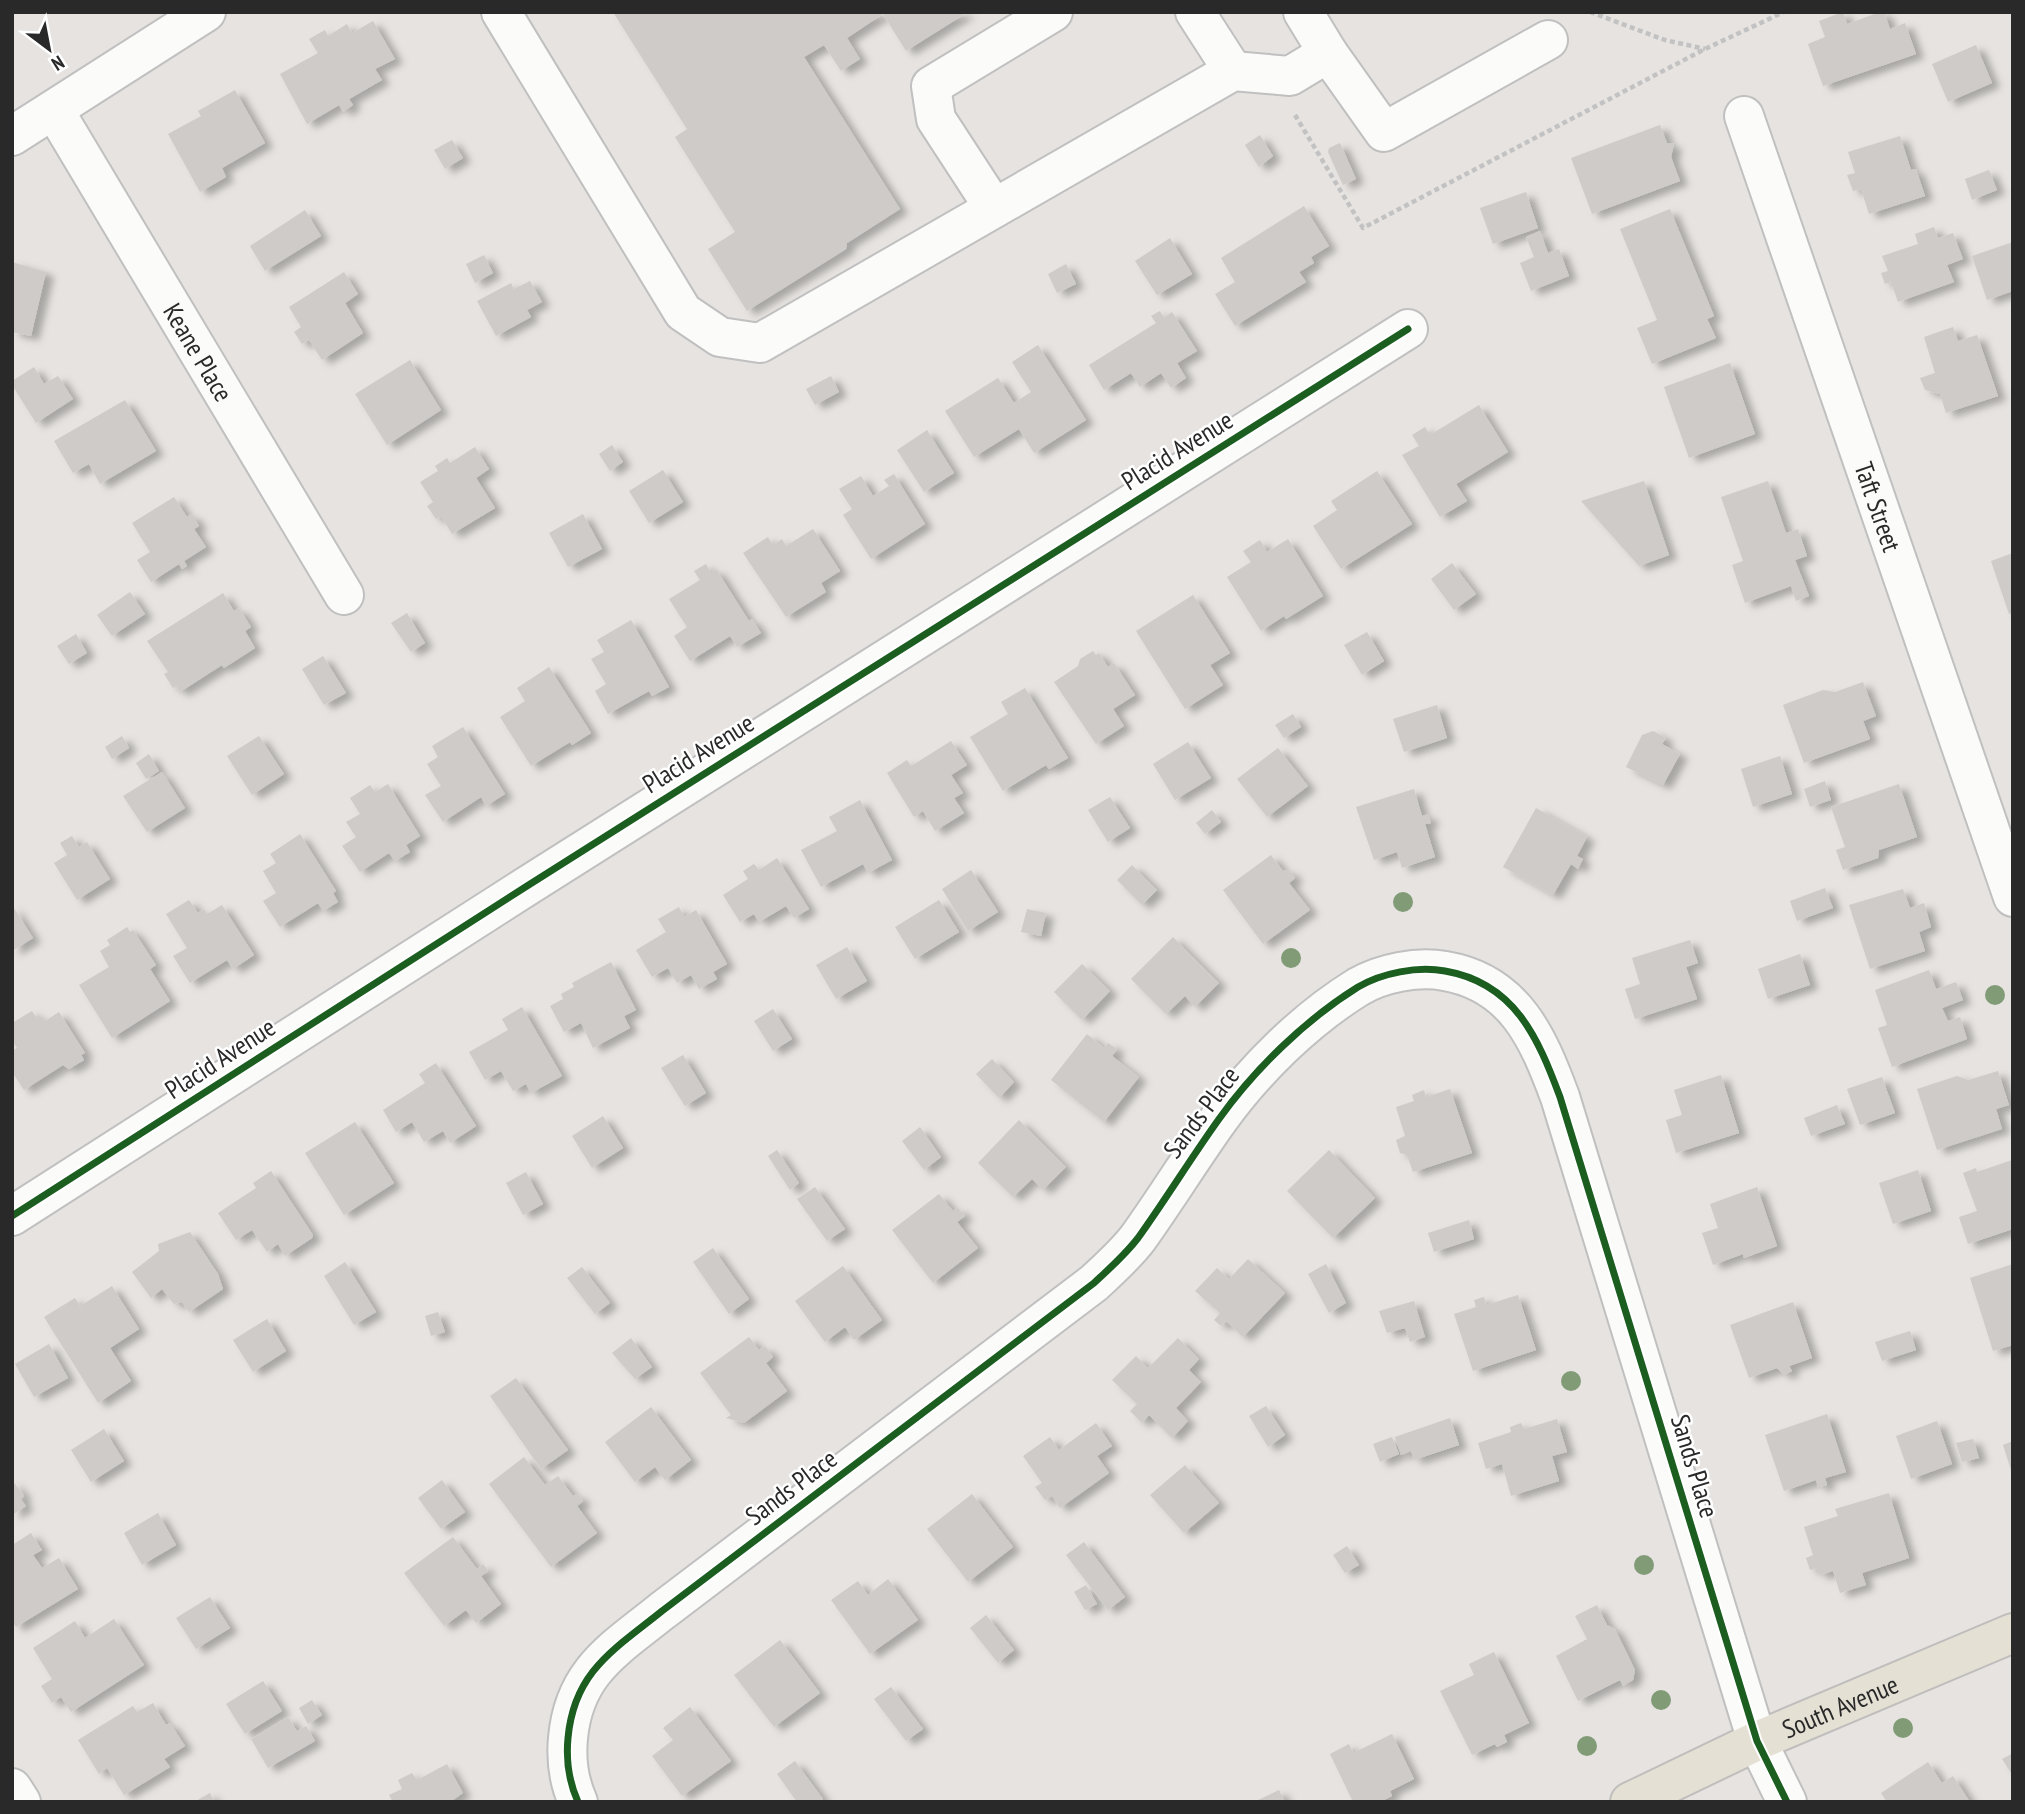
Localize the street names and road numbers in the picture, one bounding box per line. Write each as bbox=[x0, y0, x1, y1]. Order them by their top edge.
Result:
street label: Keane Place bbox=[157, 297, 241, 407]
street label: Placid Avenue bbox=[1115, 403, 1239, 497]
street label: Taft Street bbox=[1848, 457, 1909, 556]
street label: Placid Avenue bbox=[636, 706, 760, 800]
street label: Placid Avenue bbox=[159, 1010, 281, 1106]
street label: Sands Place bbox=[1156, 1060, 1246, 1164]
street label: Sands Place bbox=[1664, 1410, 1726, 1522]
street label: Sands Place bbox=[739, 1442, 843, 1532]
street label: South Avenue bbox=[1777, 1667, 1903, 1745]

